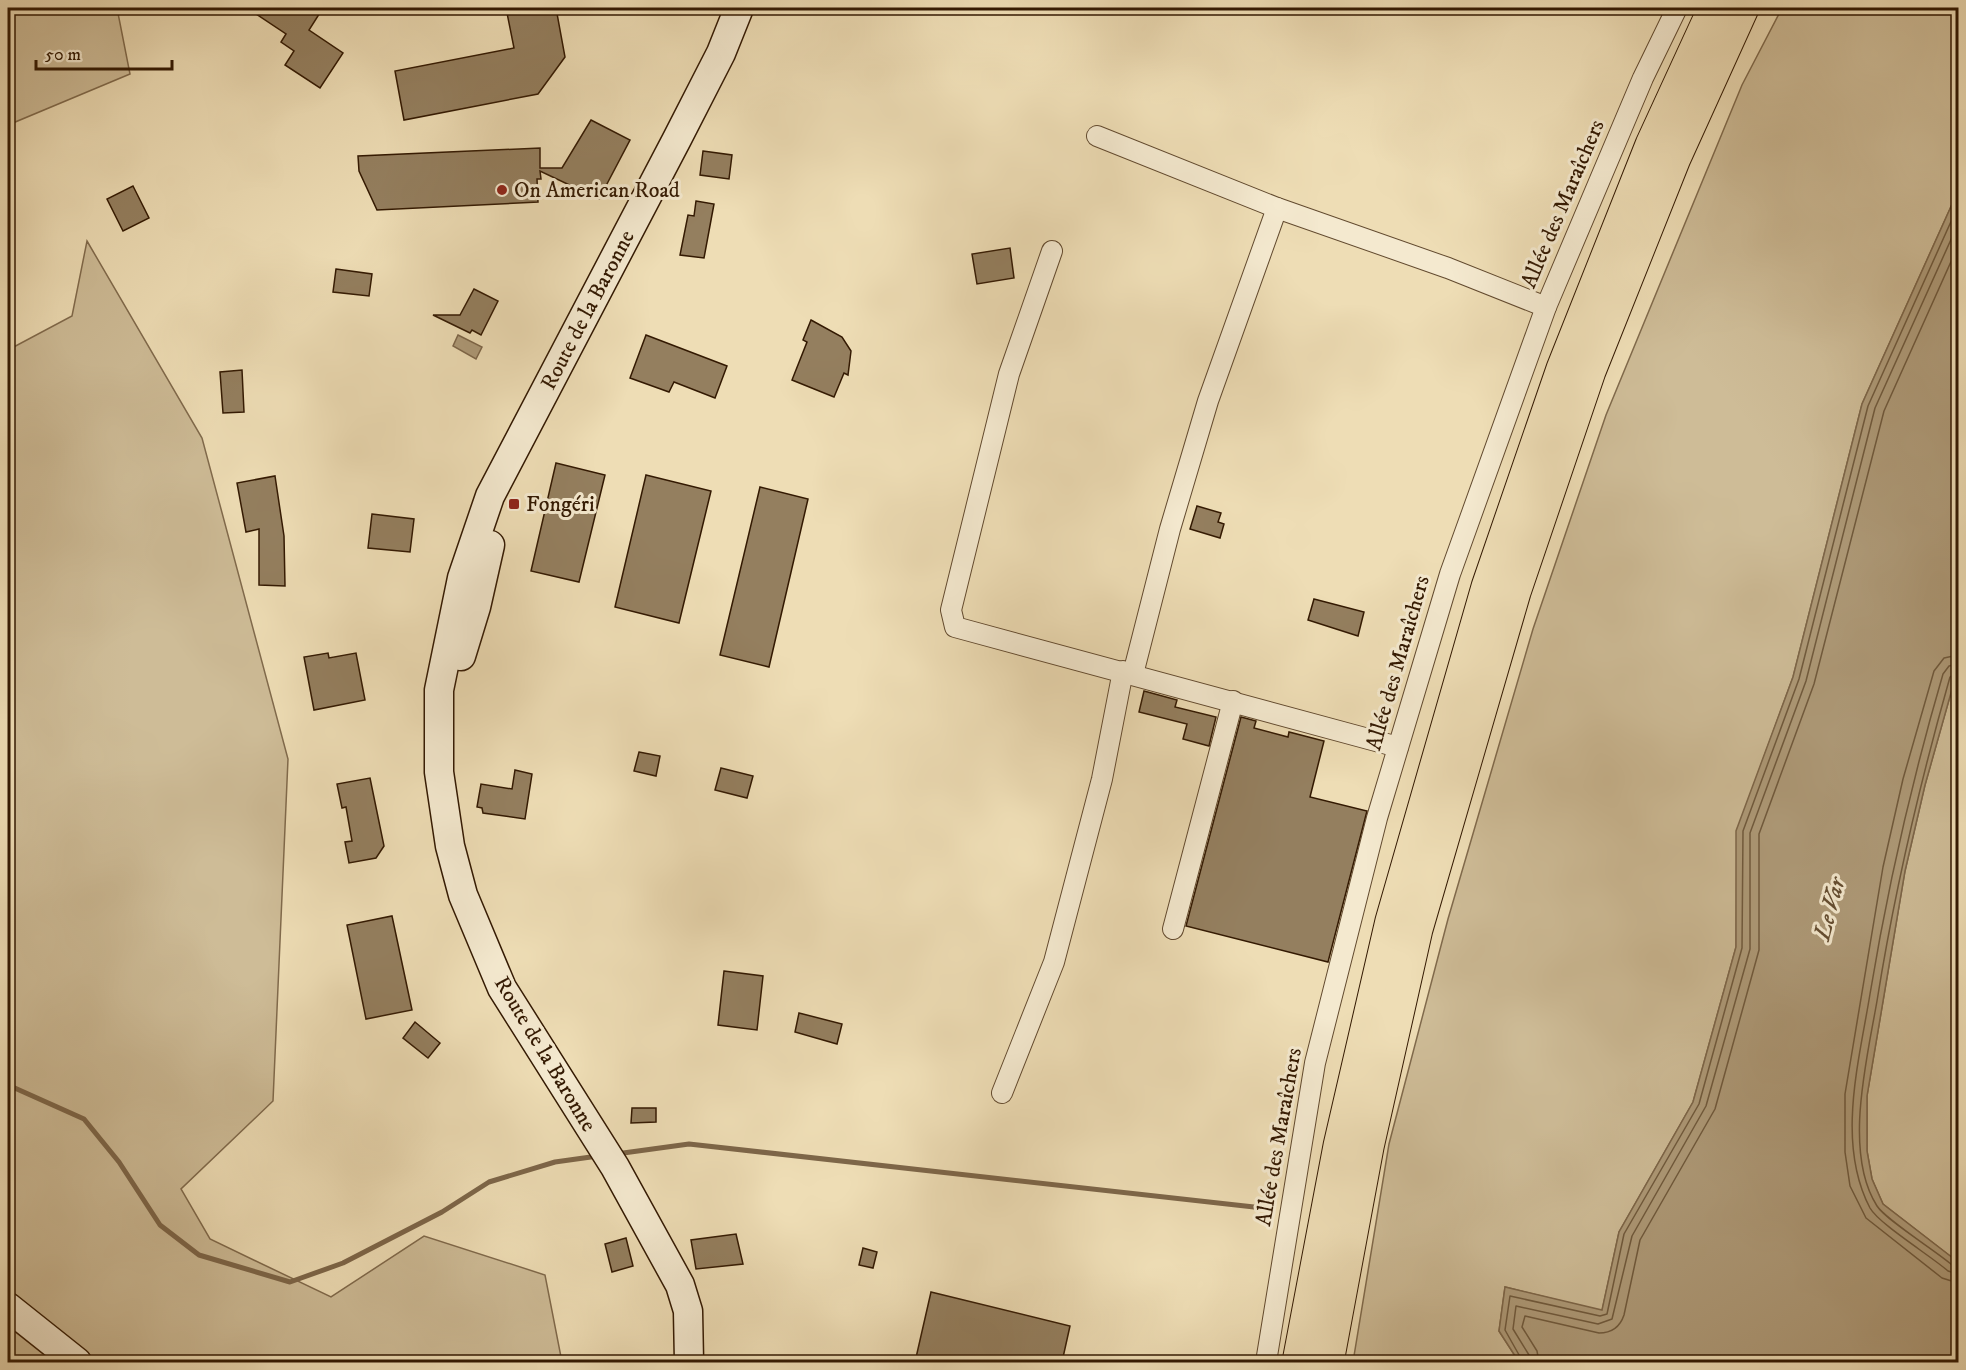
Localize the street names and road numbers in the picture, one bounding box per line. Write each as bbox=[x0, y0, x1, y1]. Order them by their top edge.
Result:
street label: Allée des Maraîchers bbox=[1515, 116, 1611, 292]
street label: Route de la Baronne bbox=[535, 226, 640, 394]
street label: Allée des Maraîchers bbox=[1360, 573, 1436, 753]
street label: Route de la Baronne bbox=[488, 971, 602, 1137]
street label: Allée des Maraîchers bbox=[1250, 1046, 1308, 1228]

